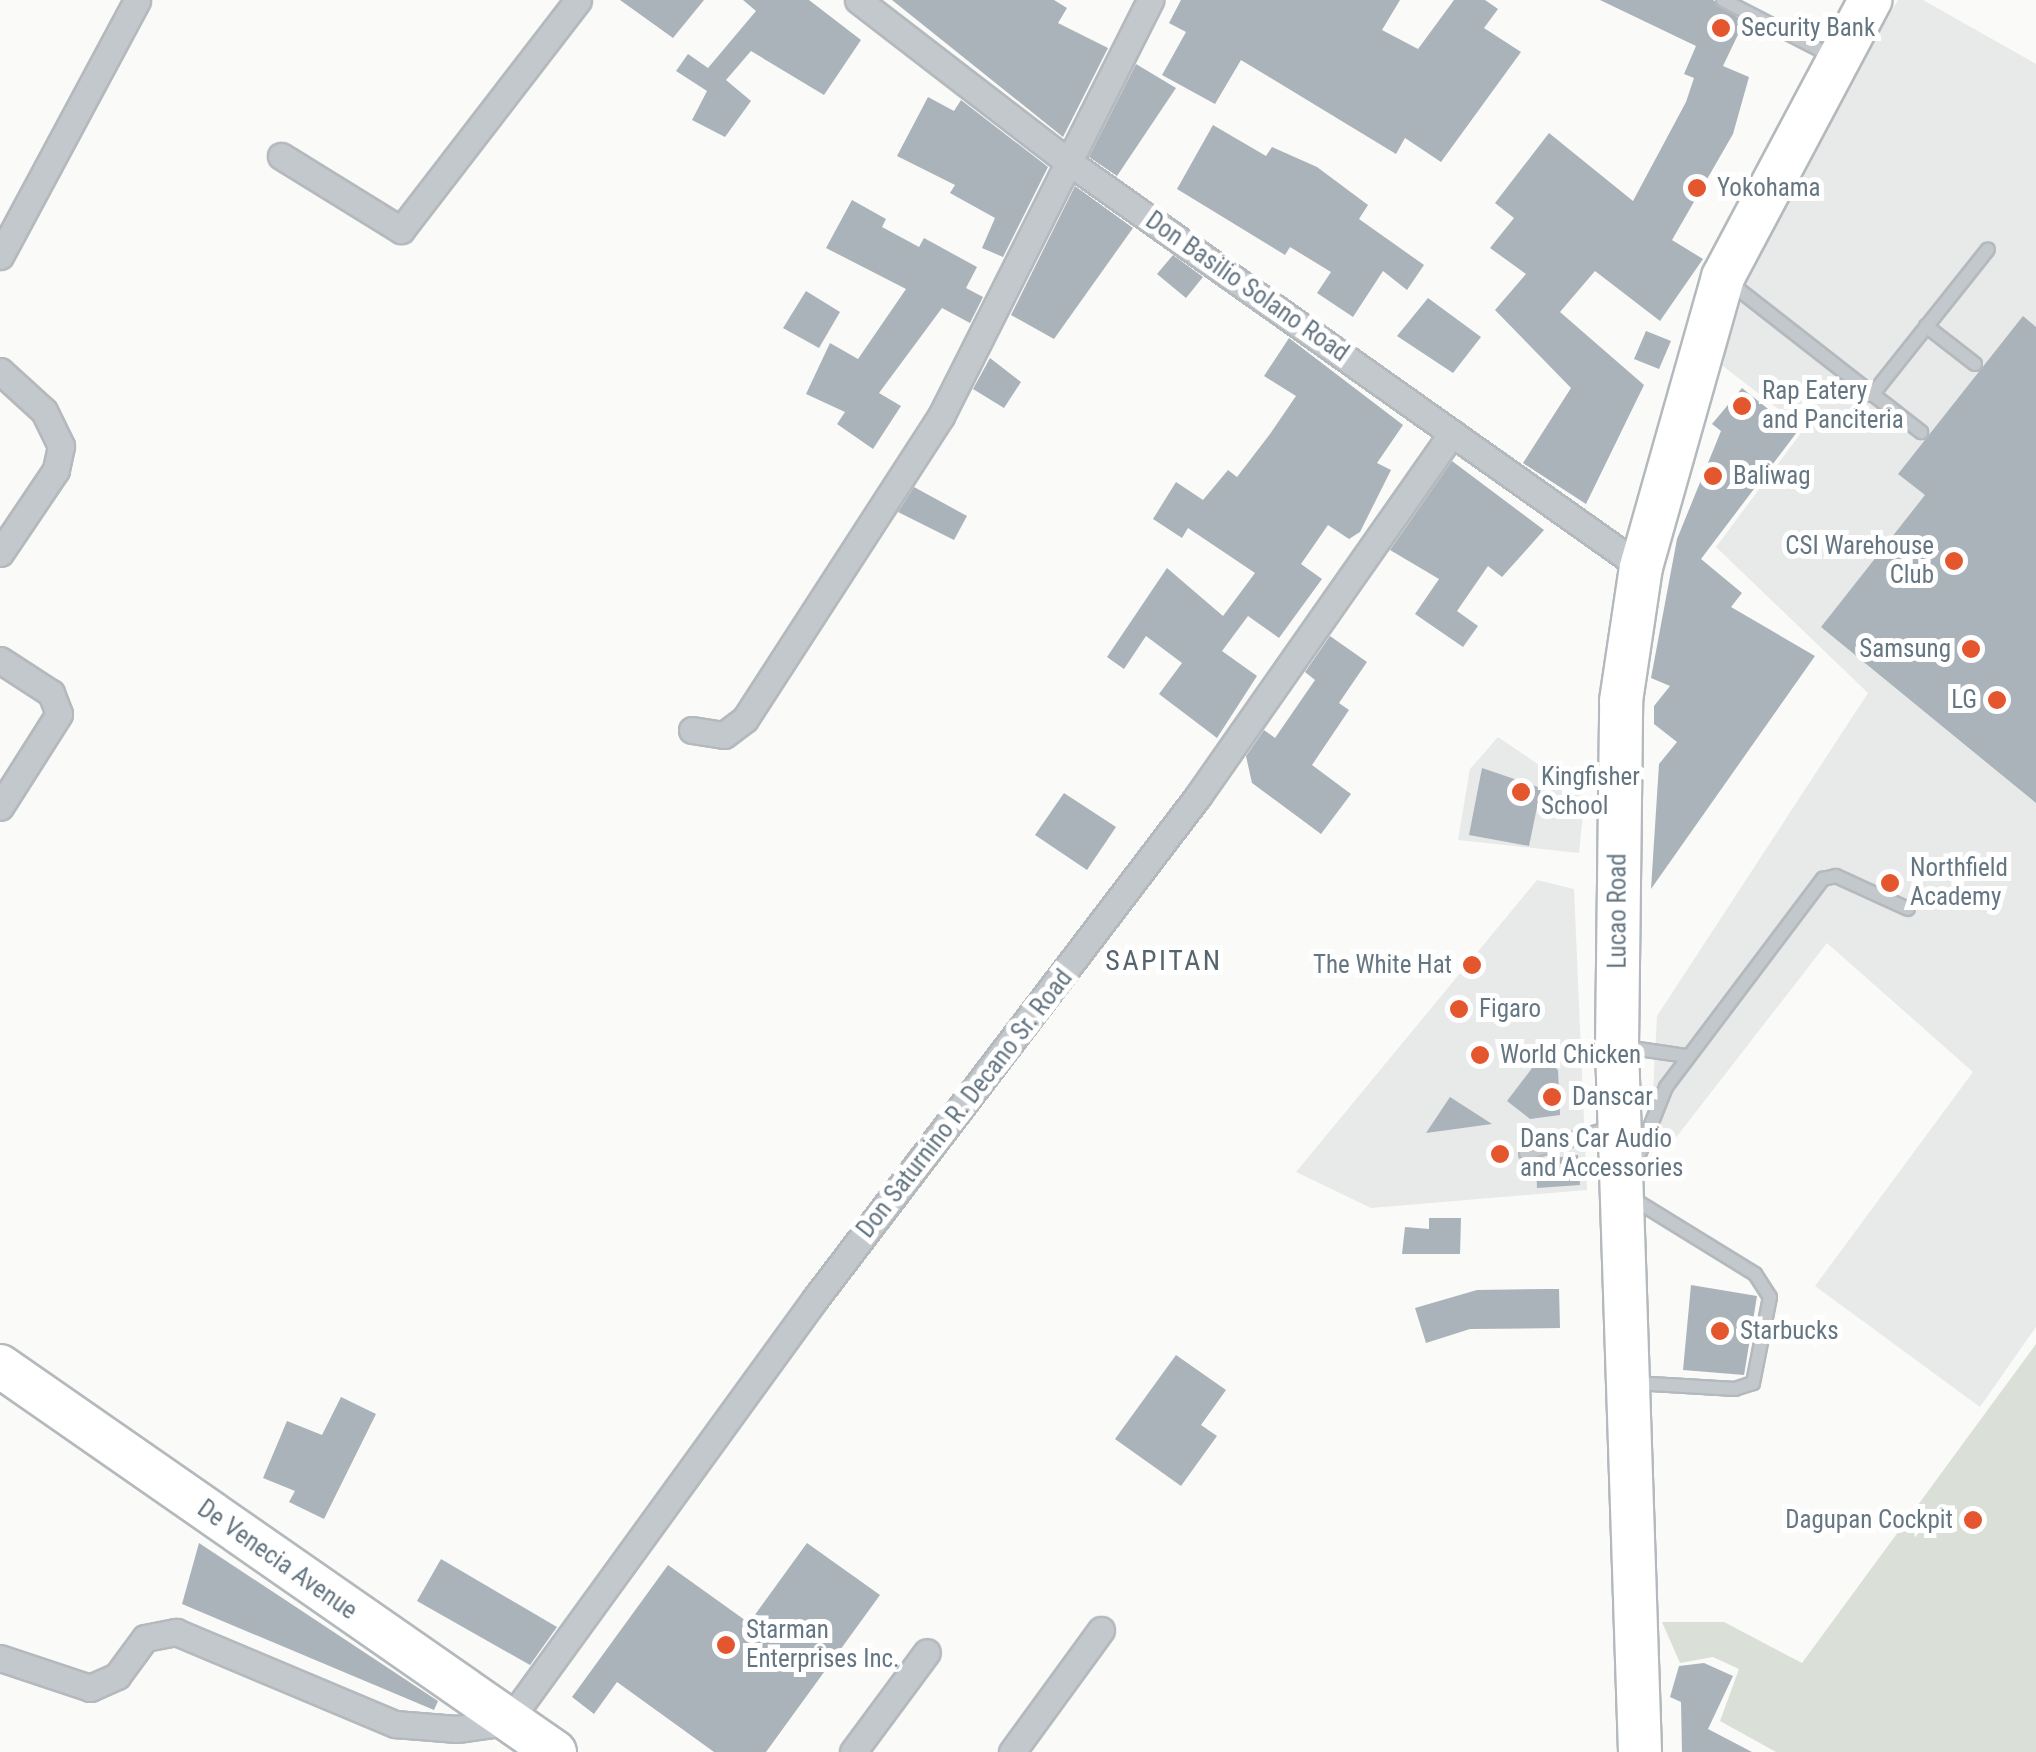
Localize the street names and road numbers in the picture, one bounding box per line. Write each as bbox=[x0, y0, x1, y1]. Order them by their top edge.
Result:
street label: Don Basilio Solano Road bbox=[1140, 206, 1354, 368]
street label: Lucao Road bbox=[1603, 853, 1633, 969]
street label: Don Saturnino R. Decano Sr. Road bbox=[851, 964, 1079, 1244]
street label: De Venecia Avenue bbox=[192, 1494, 362, 1626]

